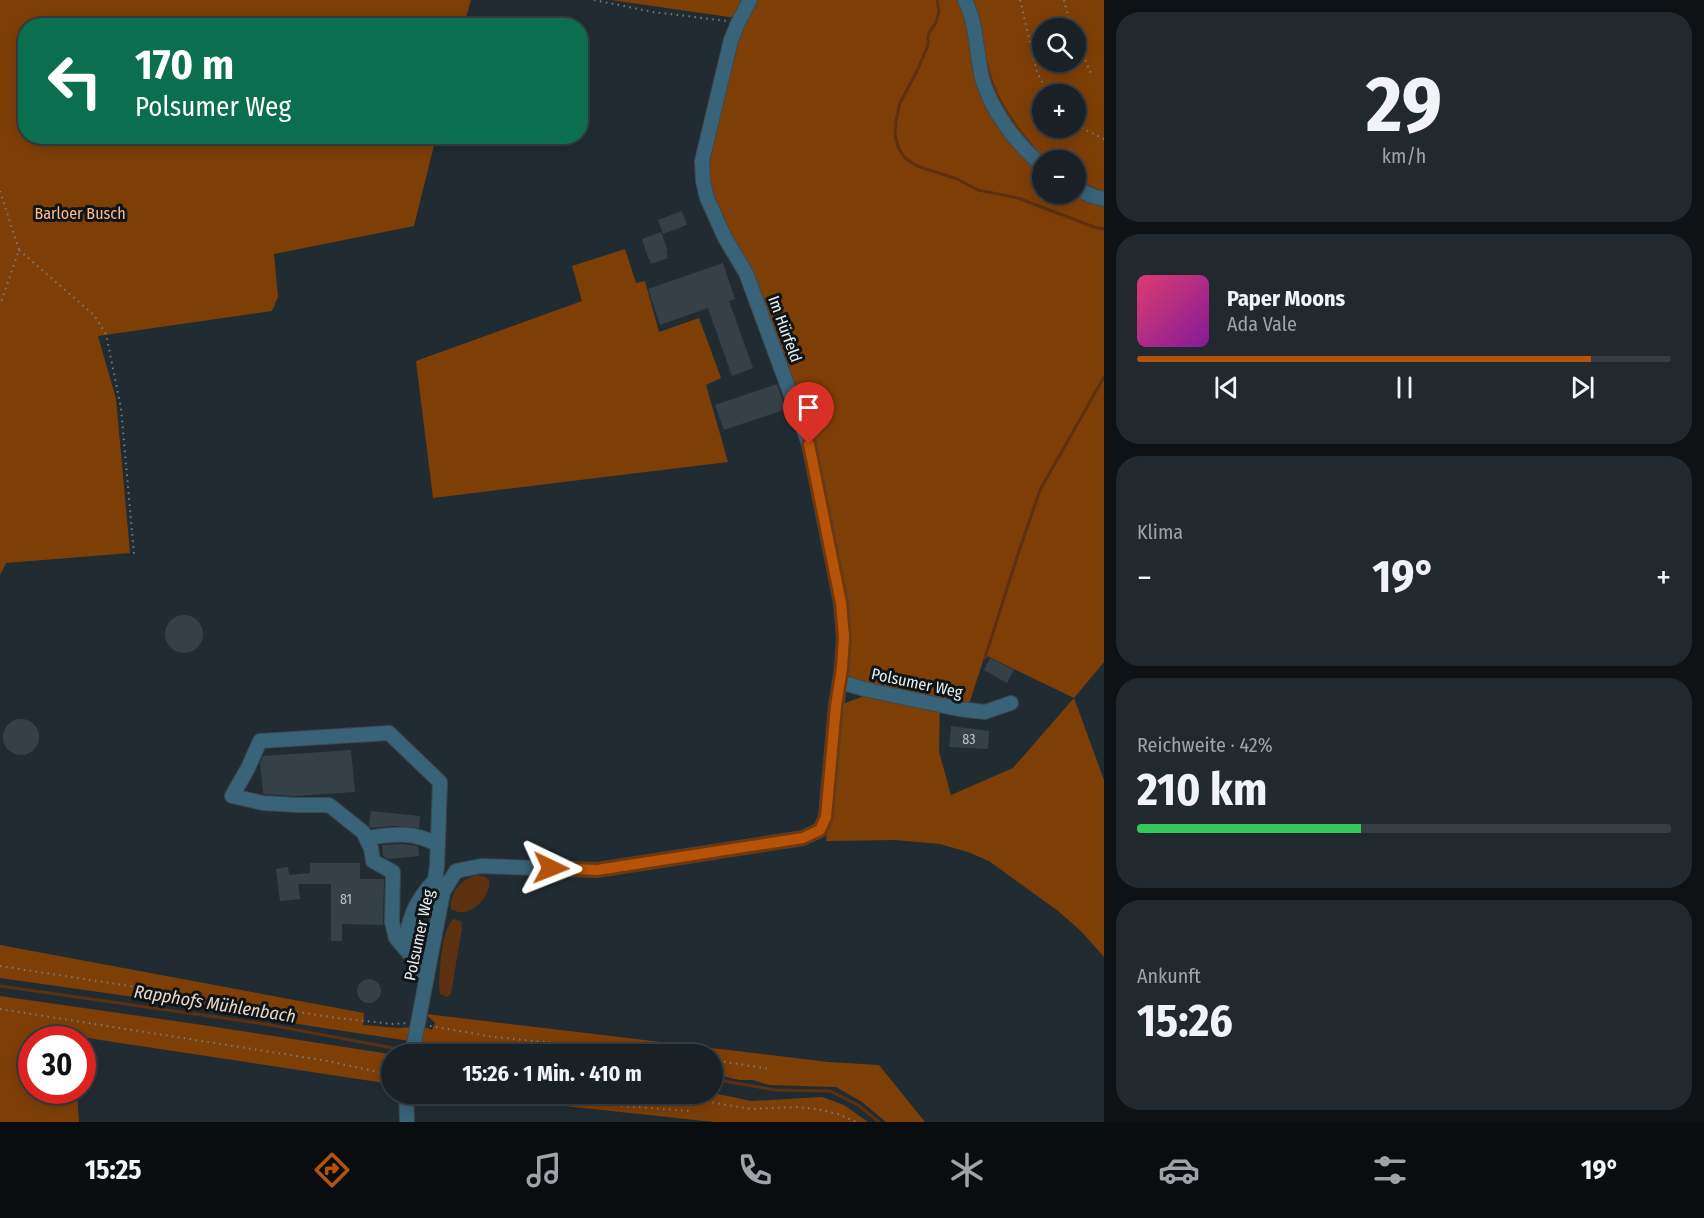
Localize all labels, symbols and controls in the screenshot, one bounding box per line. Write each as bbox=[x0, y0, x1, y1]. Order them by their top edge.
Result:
map controls bbox=[1032, 18, 1086, 204]
button: search bbox=[1032, 18, 1086, 72]
text: 170 m bbox=[135, 40, 234, 90]
icon: left bbox=[36, 42, 114, 120]
text: 29 bbox=[1366, 58, 1442, 152]
button: + bbox=[1032, 84, 1086, 138]
text: Polsumer Weg bbox=[135, 91, 291, 123]
text: km/h bbox=[1382, 144, 1426, 168]
button: − bbox=[1032, 150, 1086, 204]
park label: Barloer Busch bbox=[34, 204, 126, 223]
text: Paper Moons bbox=[1227, 285, 1345, 312]
street label: Im Hürfeld bbox=[764, 293, 806, 365]
text: Ada Vale bbox=[1227, 312, 1297, 336]
icon: previous bbox=[1210, 371, 1243, 404]
icon: pause bbox=[1388, 371, 1421, 404]
icon: next bbox=[1566, 371, 1599, 404]
pin bbox=[783, 382, 834, 444]
icon: arrive bbox=[792, 391, 825, 424]
text: Klima bbox=[1137, 520, 1183, 544]
text: 19° bbox=[1372, 550, 1436, 604]
text: − bbox=[1137, 558, 1152, 598]
text: + bbox=[1656, 558, 1671, 598]
street label: Polsumer Weg bbox=[870, 664, 965, 702]
house number: 83 bbox=[962, 731, 976, 748]
text: Reichweite · 42% bbox=[1137, 733, 1273, 757]
text: 210 km bbox=[1137, 763, 1267, 817]
position arrow bbox=[519, 836, 583, 900]
street label: Polsumer Weg bbox=[400, 887, 438, 982]
house number: 81 bbox=[340, 891, 352, 908]
text: Ankunft bbox=[1137, 964, 1201, 988]
water label: Rapphofs Mühlenbach bbox=[132, 980, 298, 1028]
text: 15:26 bbox=[1137, 994, 1233, 1048]
speed limit sign: 30 bbox=[18, 1026, 96, 1104]
text: 15:26 · 1 Min. · 410 m bbox=[462, 1060, 642, 1087]
icon: directions bbox=[311, 1149, 353, 1191]
icon: music bbox=[523, 1149, 565, 1191]
icon: phone bbox=[734, 1149, 776, 1191]
icon: climate bbox=[946, 1149, 988, 1191]
icon: car bbox=[1158, 1149, 1200, 1191]
icon: filters bbox=[1369, 1149, 1411, 1191]
text: 15:25 bbox=[85, 1154, 141, 1186]
text: 19° bbox=[1581, 1154, 1619, 1186]

